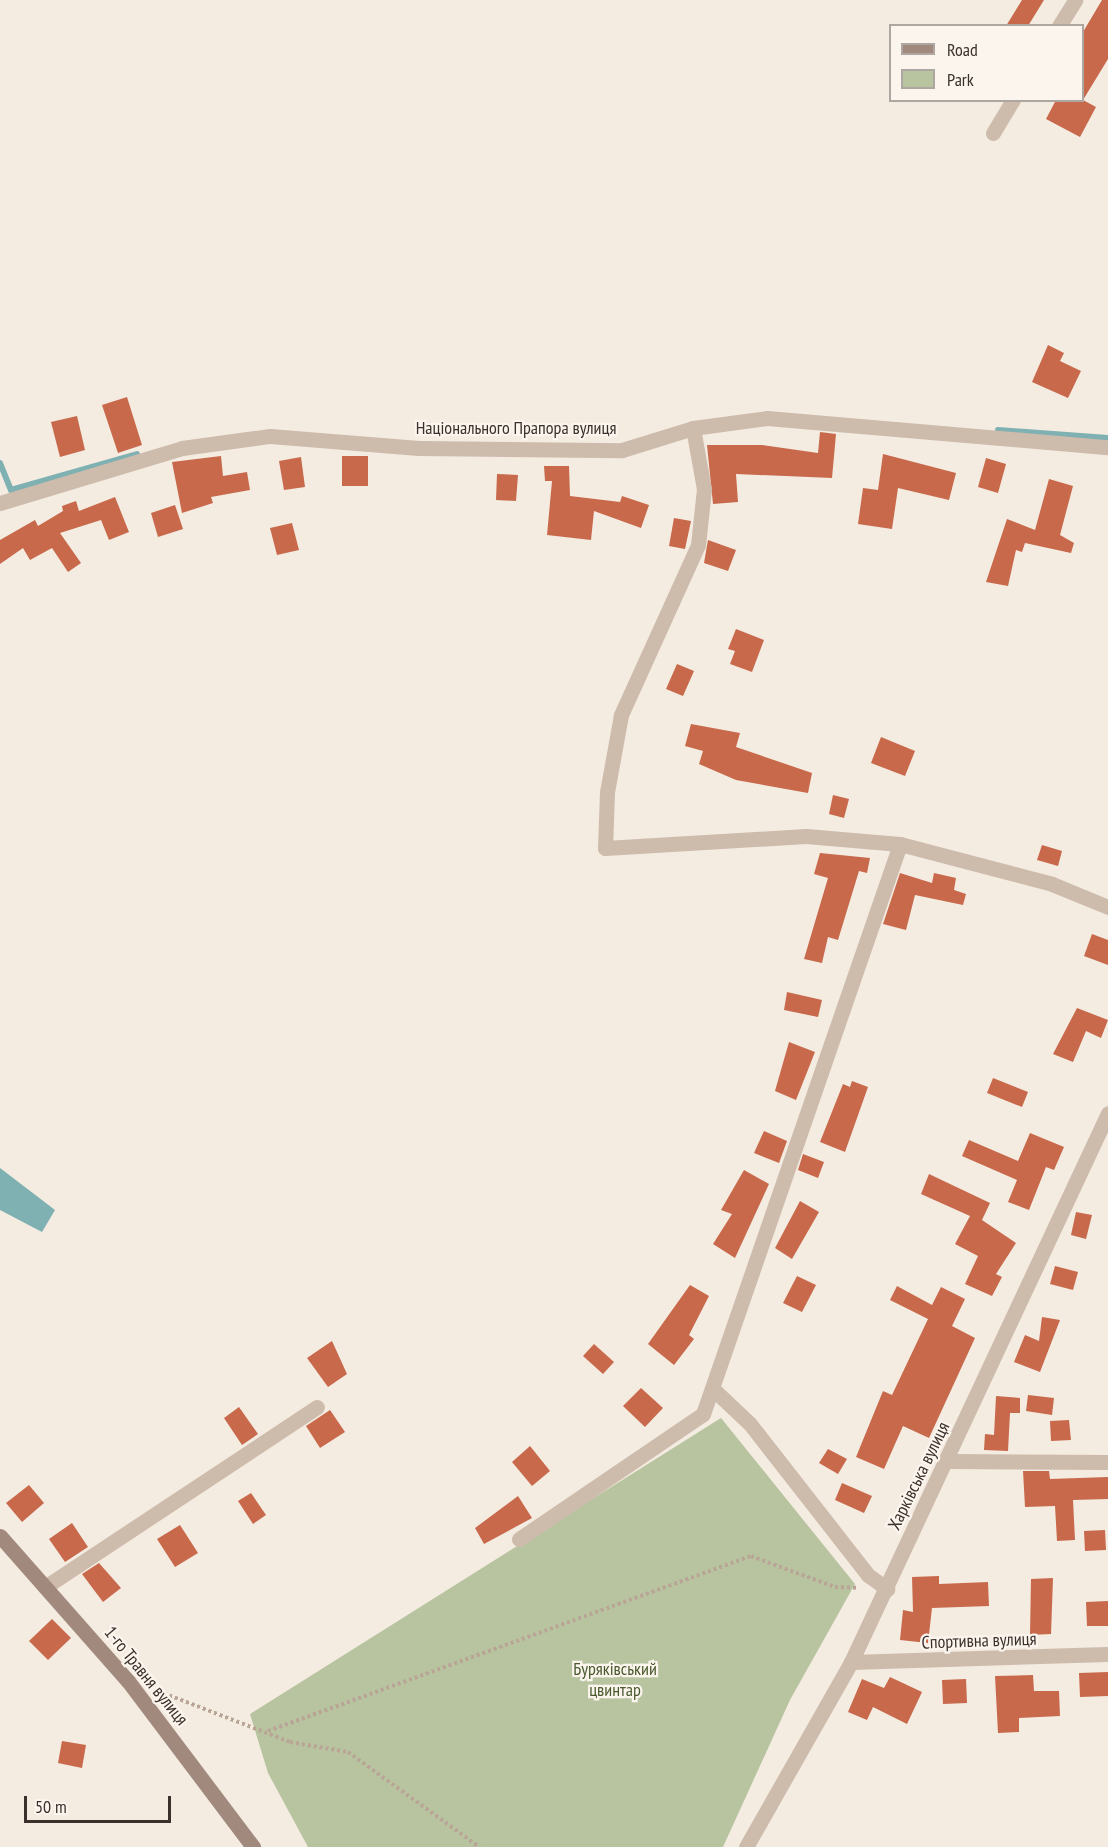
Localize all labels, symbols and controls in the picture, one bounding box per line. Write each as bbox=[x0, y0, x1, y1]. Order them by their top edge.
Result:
legend bbox=[889, 24, 1084, 102]
text: Road bbox=[947, 38, 978, 61]
text: Park bbox=[947, 68, 974, 91]
street label: Національного Прапора вулиця bbox=[416, 417, 616, 439]
street label: Харківська вулиця bbox=[884, 1419, 954, 1533]
street label: 1-го Травня вулиця bbox=[99, 1622, 193, 1730]
street label: Спортивна вулиця bbox=[921, 1628, 1037, 1654]
park label: Буряківський цвинтар bbox=[573, 1659, 657, 1702]
scale bar bbox=[27, 1784, 174, 1822]
text: 50 m bbox=[35, 1795, 67, 1818]

